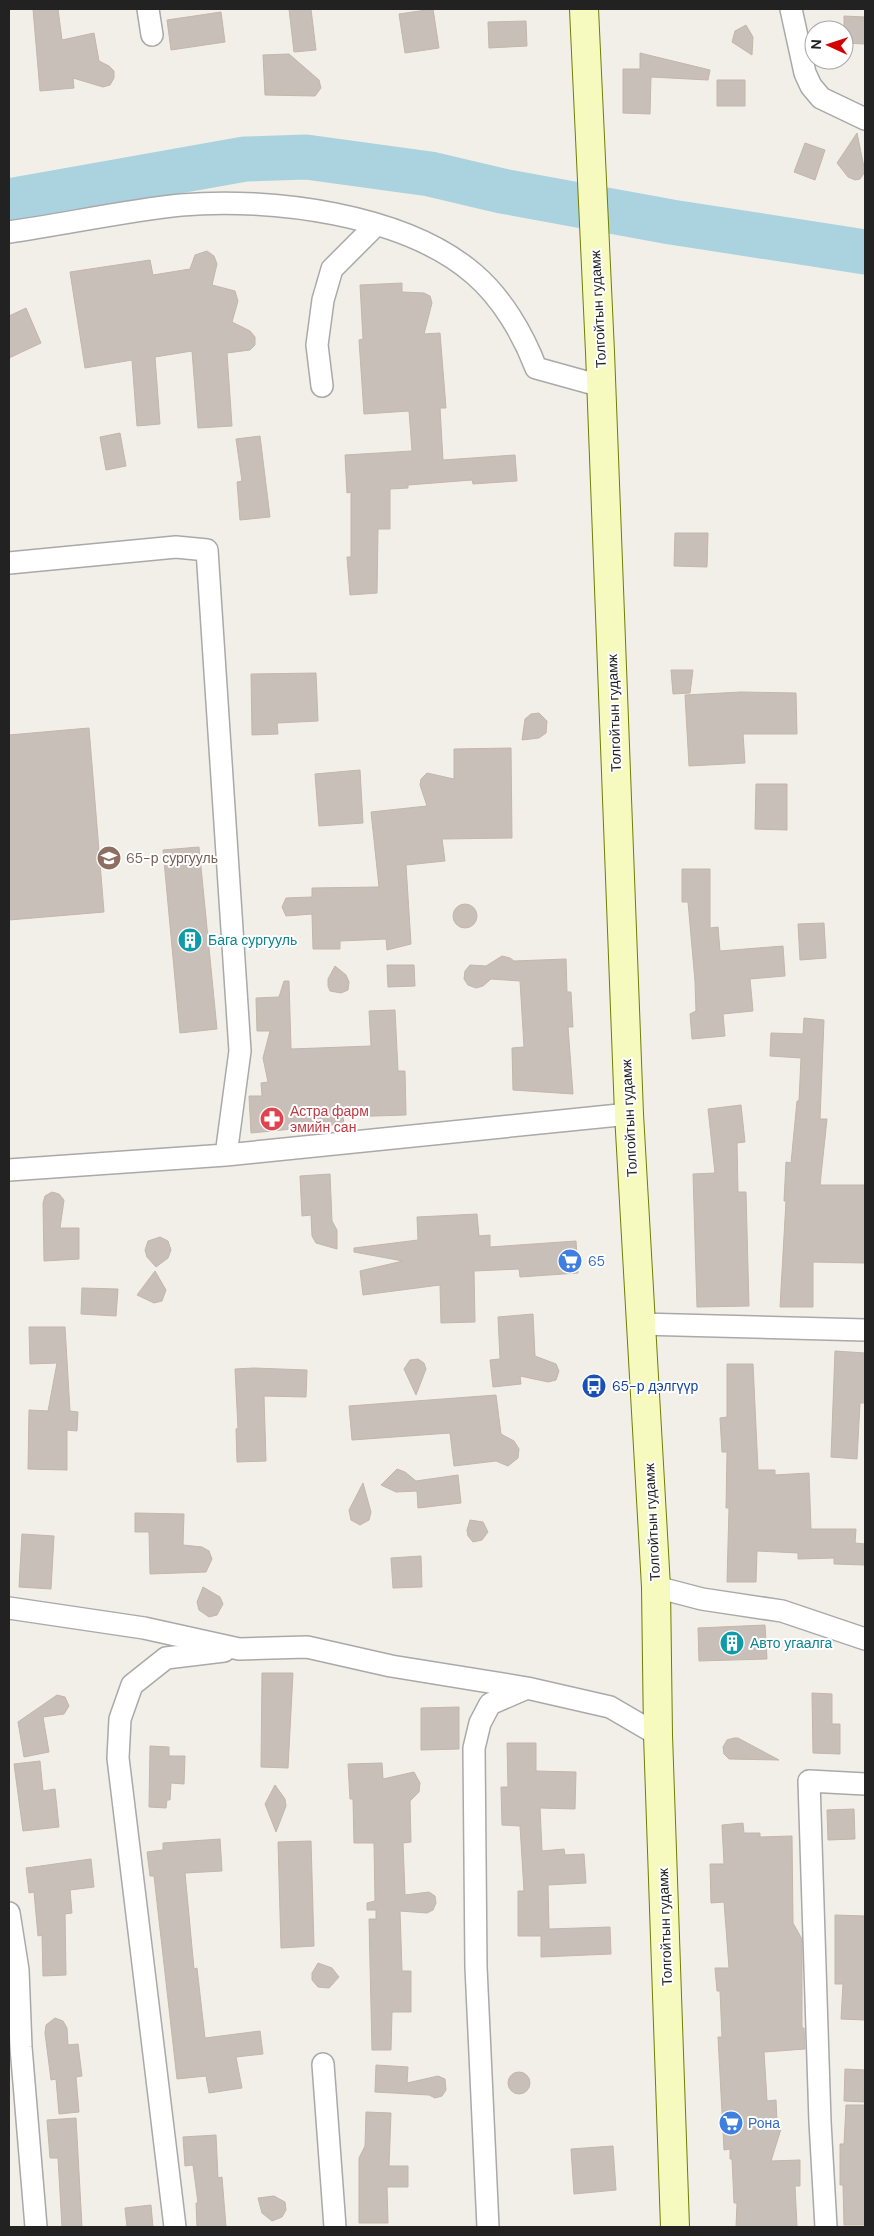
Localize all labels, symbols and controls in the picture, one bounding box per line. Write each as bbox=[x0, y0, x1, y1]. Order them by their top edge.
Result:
north arrow bbox=[804, 20, 854, 70]
text: N bbox=[807, 39, 825, 50]
street label: Толгойтын гудамж bbox=[586, 249, 610, 368]
street label: Толгойтын гудамж bbox=[603, 653, 625, 772]
school or university icon: 65-р сургууль bbox=[96, 845, 122, 871]
place label: 65-р сургууль bbox=[126, 849, 218, 867]
building icon: Бага сургууль bbox=[177, 927, 203, 953]
place label: Бага сургууль bbox=[208, 931, 297, 949]
street label: Толгойтын гудамж bbox=[617, 1058, 641, 1177]
place label: Астра фарм эмийн сан bbox=[290, 1102, 369, 1136]
pharmacy icon: Астра фарм эмийн сан bbox=[259, 1106, 285, 1132]
supermarket icon: 65 bbox=[557, 1248, 583, 1274]
place label: 65 bbox=[588, 1252, 605, 1270]
bus stop icon: 65-р дэлгүүр bbox=[581, 1373, 607, 1399]
place label: 65-р дэлгүүр bbox=[612, 1377, 699, 1395]
street label: Толгойтын гудамж bbox=[640, 1462, 664, 1581]
building icon: Авто угаалга bbox=[719, 1630, 745, 1656]
place label: Авто угаалга bbox=[750, 1634, 833, 1652]
street label: Толгойтын гудамж bbox=[654, 1867, 676, 1986]
supermarket icon: Рона bbox=[718, 2110, 744, 2136]
place label: Рона bbox=[748, 2114, 780, 2132]

